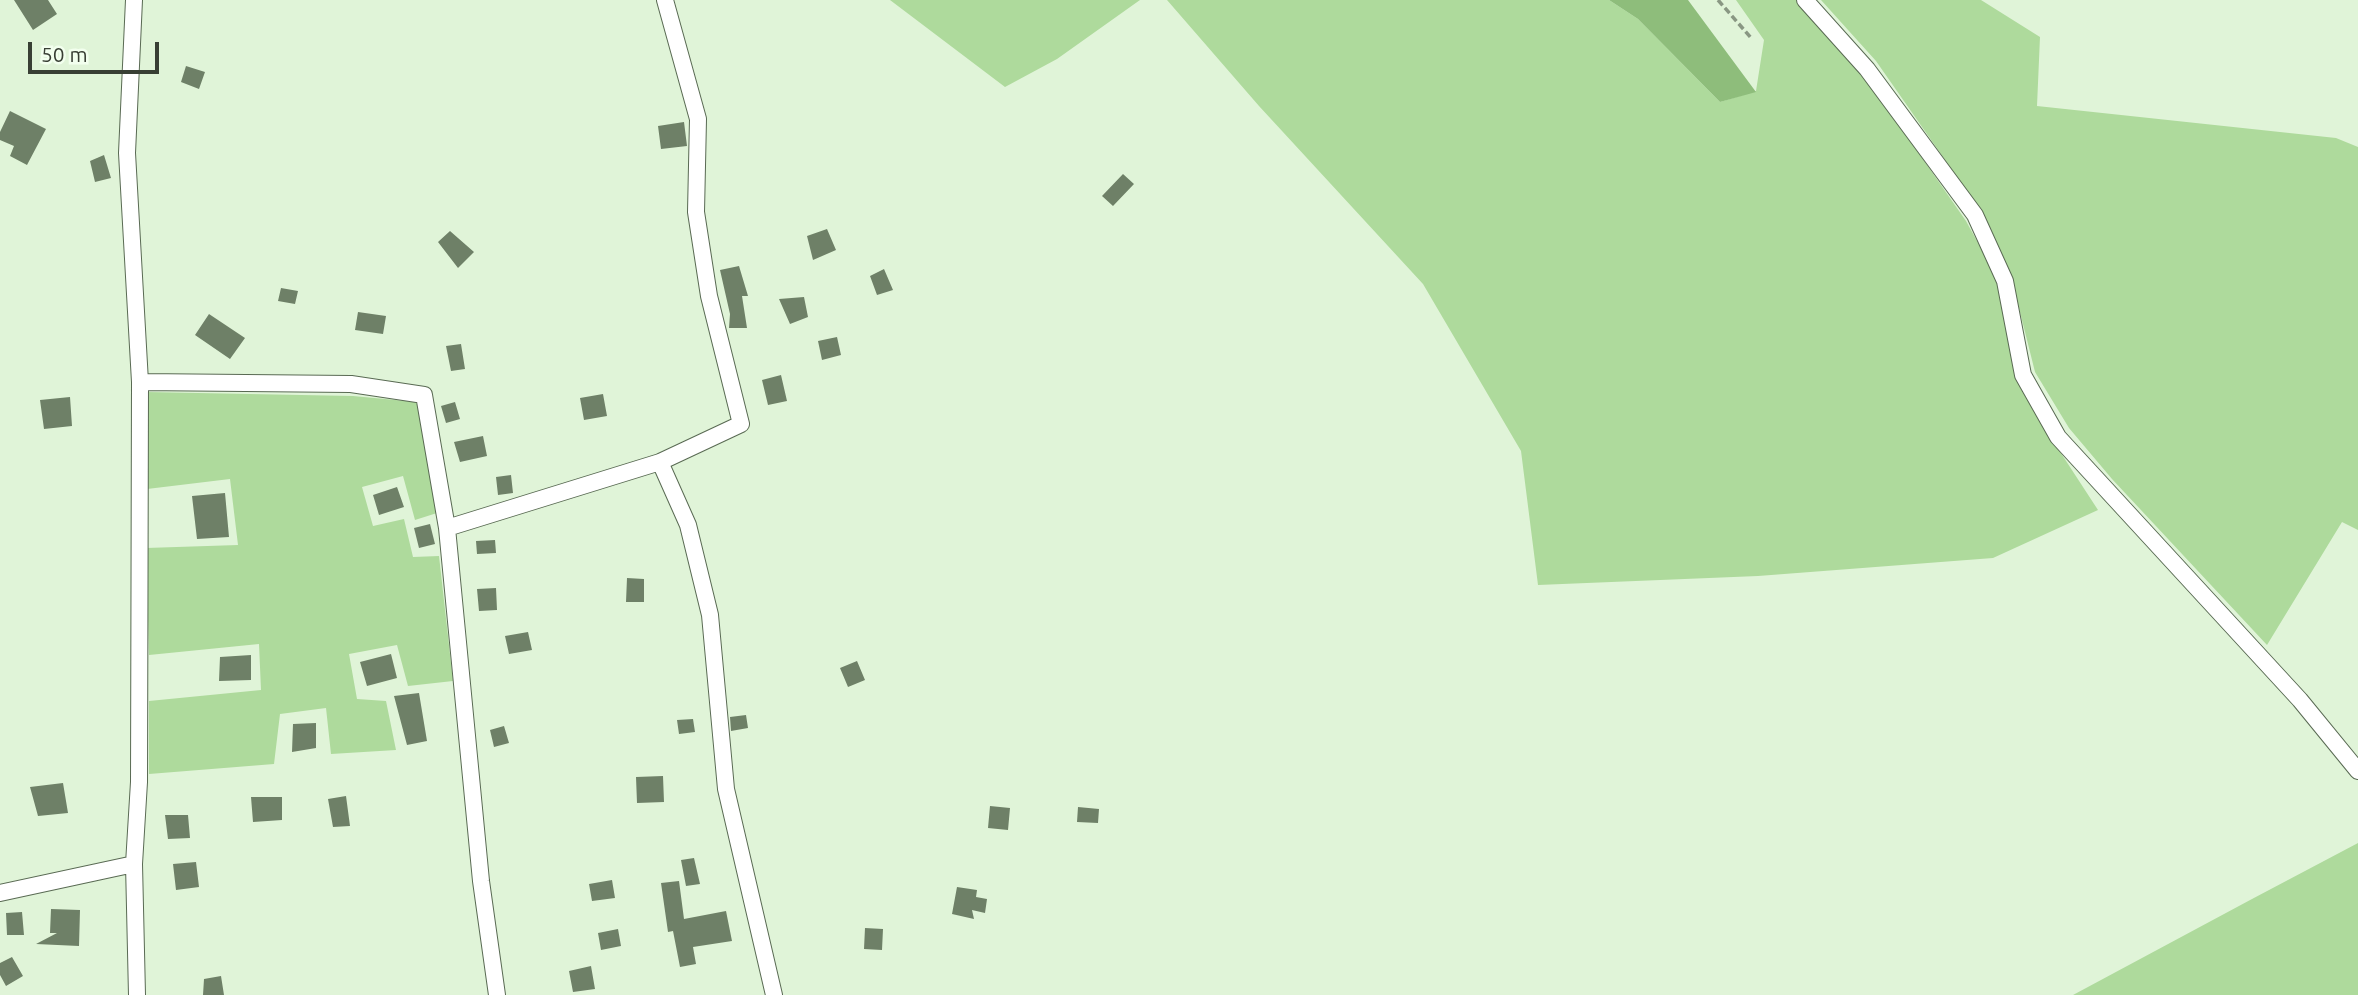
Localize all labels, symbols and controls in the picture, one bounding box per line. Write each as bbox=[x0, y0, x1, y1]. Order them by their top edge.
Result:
scale bar bbox=[32, 28, 163, 72]
text: 50 m bbox=[41, 42, 88, 66]

